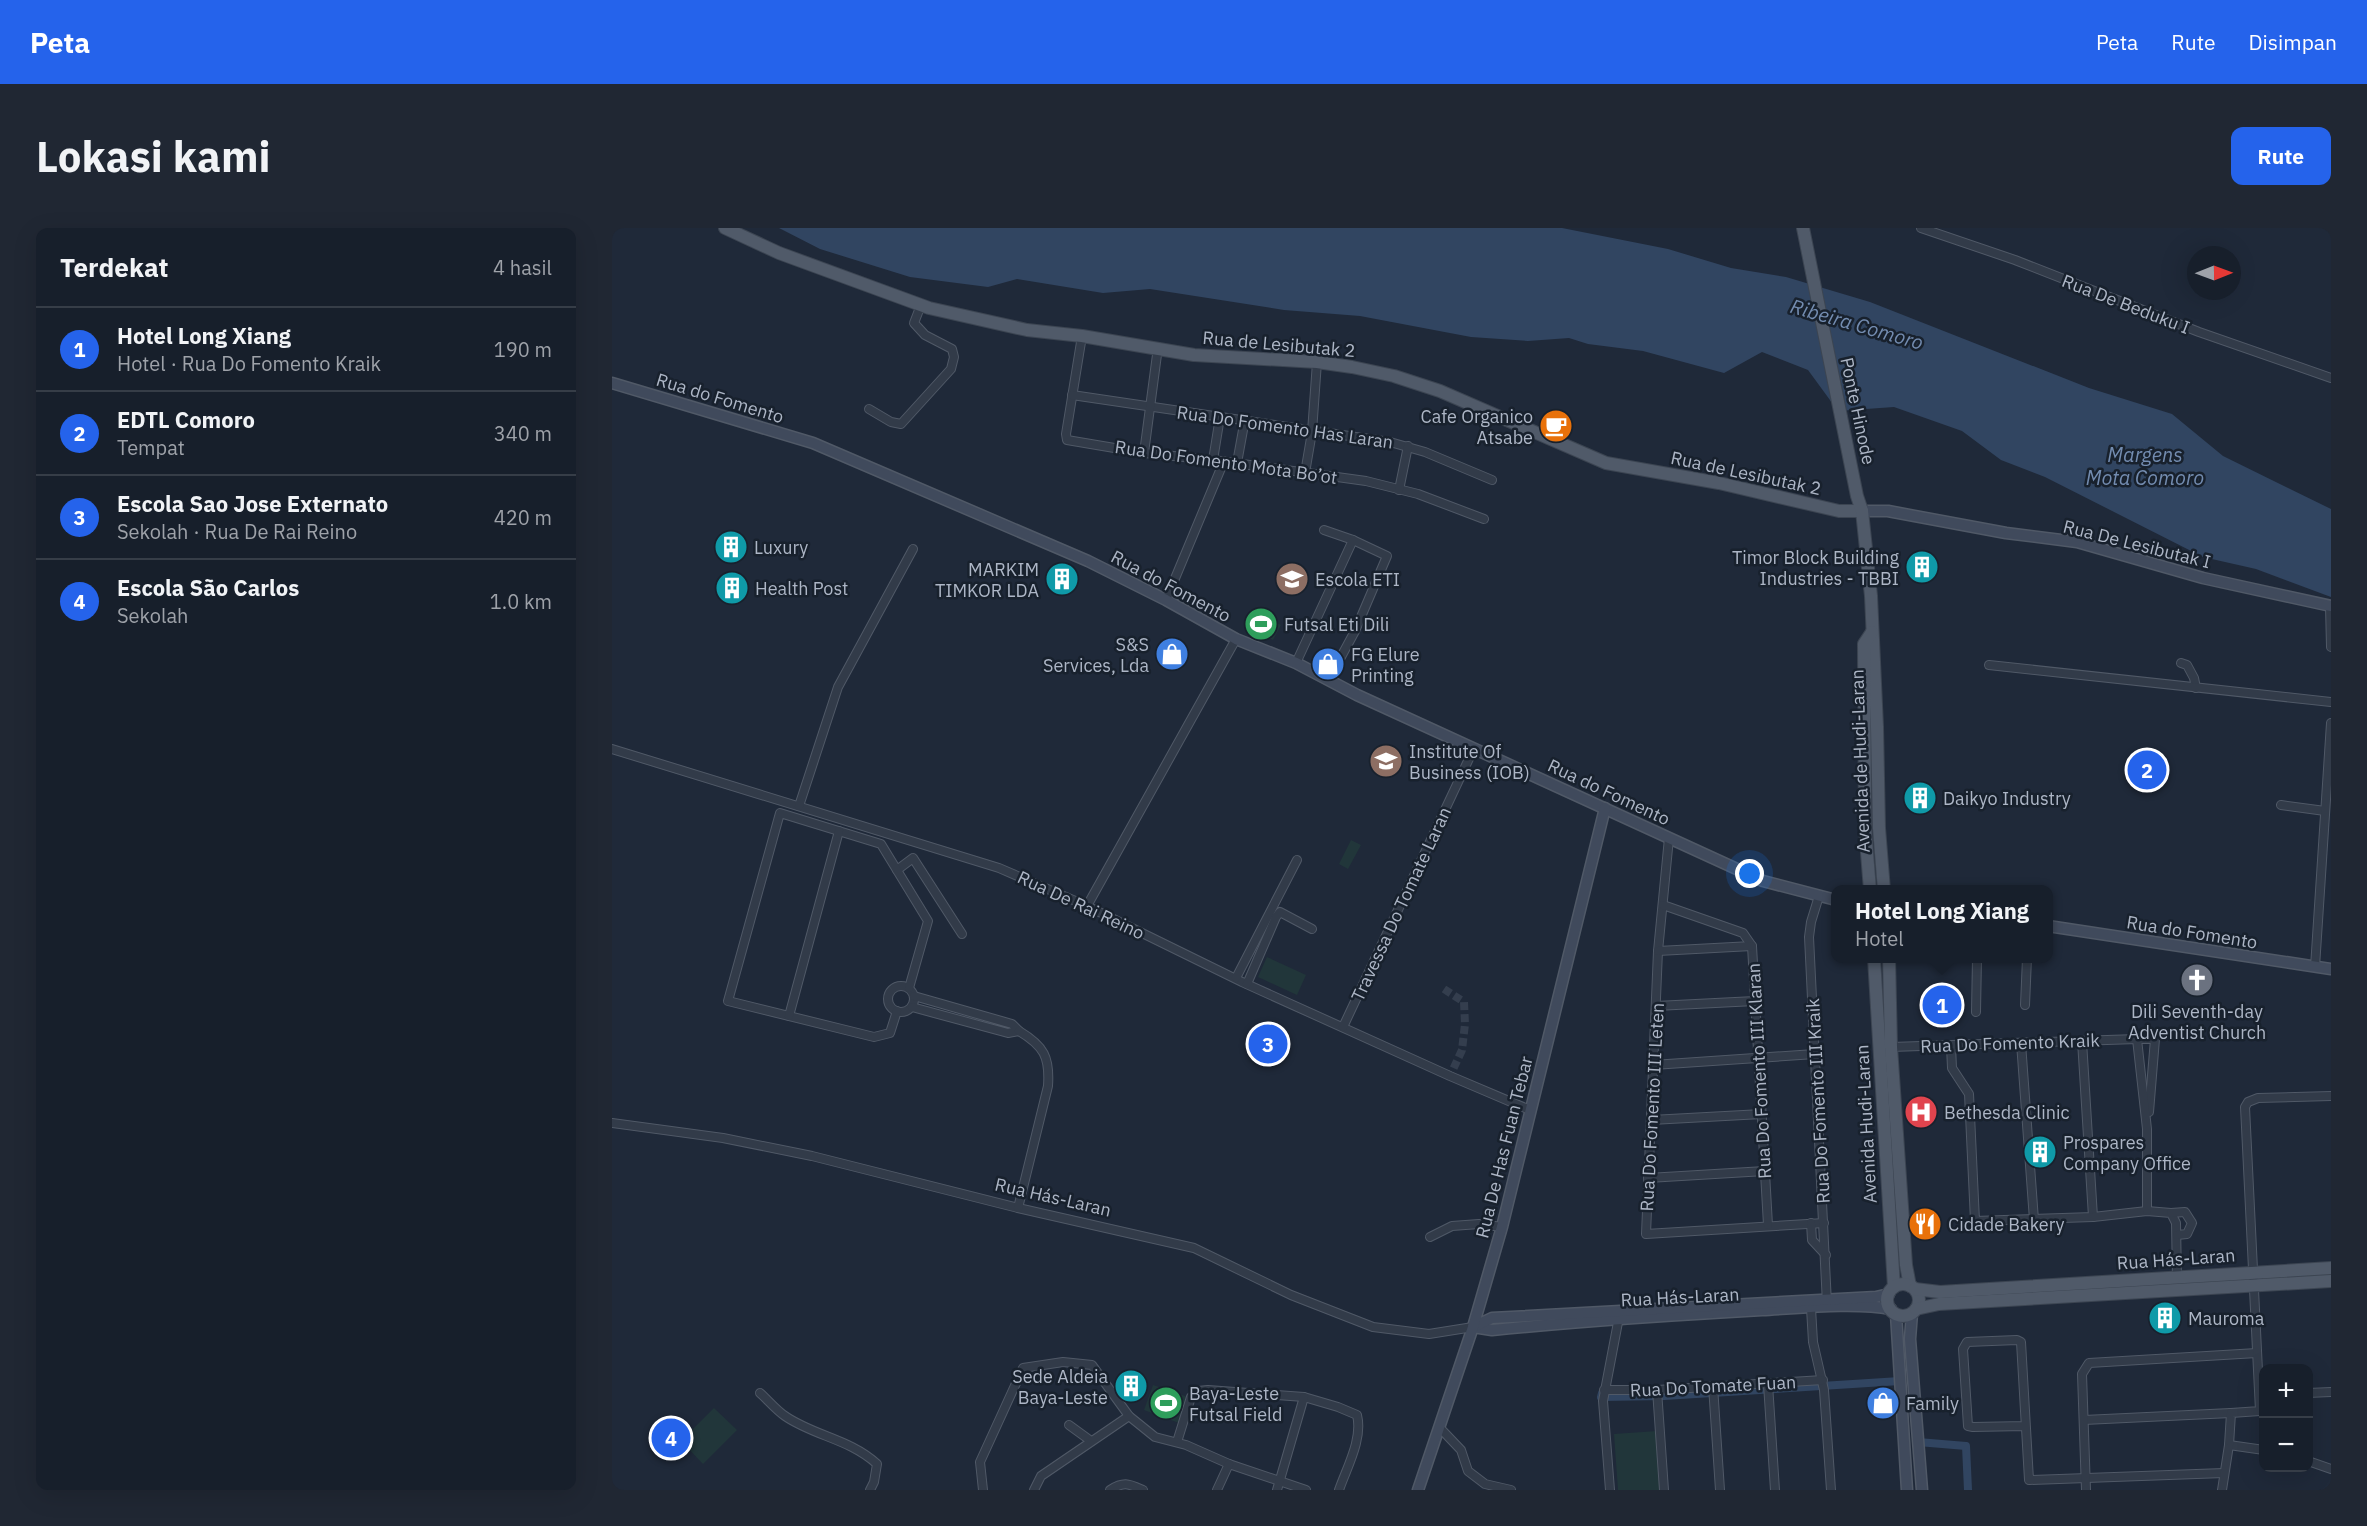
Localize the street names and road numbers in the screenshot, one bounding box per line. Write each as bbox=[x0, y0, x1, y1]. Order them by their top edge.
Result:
street label: Rua De Beduku I bbox=[2059, 269, 2193, 339]
street label: Rua de Lesibutak 2 bbox=[1202, 326, 1356, 362]
street label: Ponte Hinode bbox=[1835, 355, 1881, 467]
street label: Rua do Fomento bbox=[653, 368, 787, 428]
street label: Rua Do Fomento Has Laran bbox=[1175, 400, 1395, 454]
street label: Rua Do Fomento Mota Bo’ot bbox=[1113, 435, 1339, 489]
street label: Rua de Lesibutak 2 bbox=[1669, 446, 1823, 500]
street label: Rua De Lesibutak I bbox=[2061, 515, 2213, 573]
street label: Rua do Fomento bbox=[1107, 545, 1235, 627]
street label: Avenida de Hudi-Laran bbox=[1845, 669, 1875, 853]
street label: Rua do Fomento bbox=[1544, 754, 1674, 830]
street label: Travessa Do Tomate Laran bbox=[1346, 803, 1456, 1005]
street label: Rua De Rai Reino bbox=[1014, 866, 1148, 944]
street label: Rua do Fomento bbox=[2125, 910, 2259, 954]
street label: Rua Do Fomento III Klaran bbox=[1742, 962, 1776, 1180]
street label: Rua Do Fomento III Kraik bbox=[1801, 997, 1835, 1204]
street label: Rua Do Fomento III Leten bbox=[1635, 1002, 1669, 1212]
street label: Rua Do Fomento Kraik bbox=[1920, 1028, 2101, 1058]
street label: Avenida Hudi-Laran bbox=[1850, 1044, 1882, 1204]
street label: Rua De Has Fuan Tebar bbox=[1470, 1053, 1538, 1240]
street label: Rua Hás-Laran bbox=[993, 1172, 1113, 1222]
street label: Rua Hás-Laran bbox=[2116, 1243, 2236, 1275]
street label: Rua Hás-Laran bbox=[1620, 1282, 1740, 1312]
street label: Rua Do Tomate Fuan bbox=[1629, 1370, 1797, 1402]

